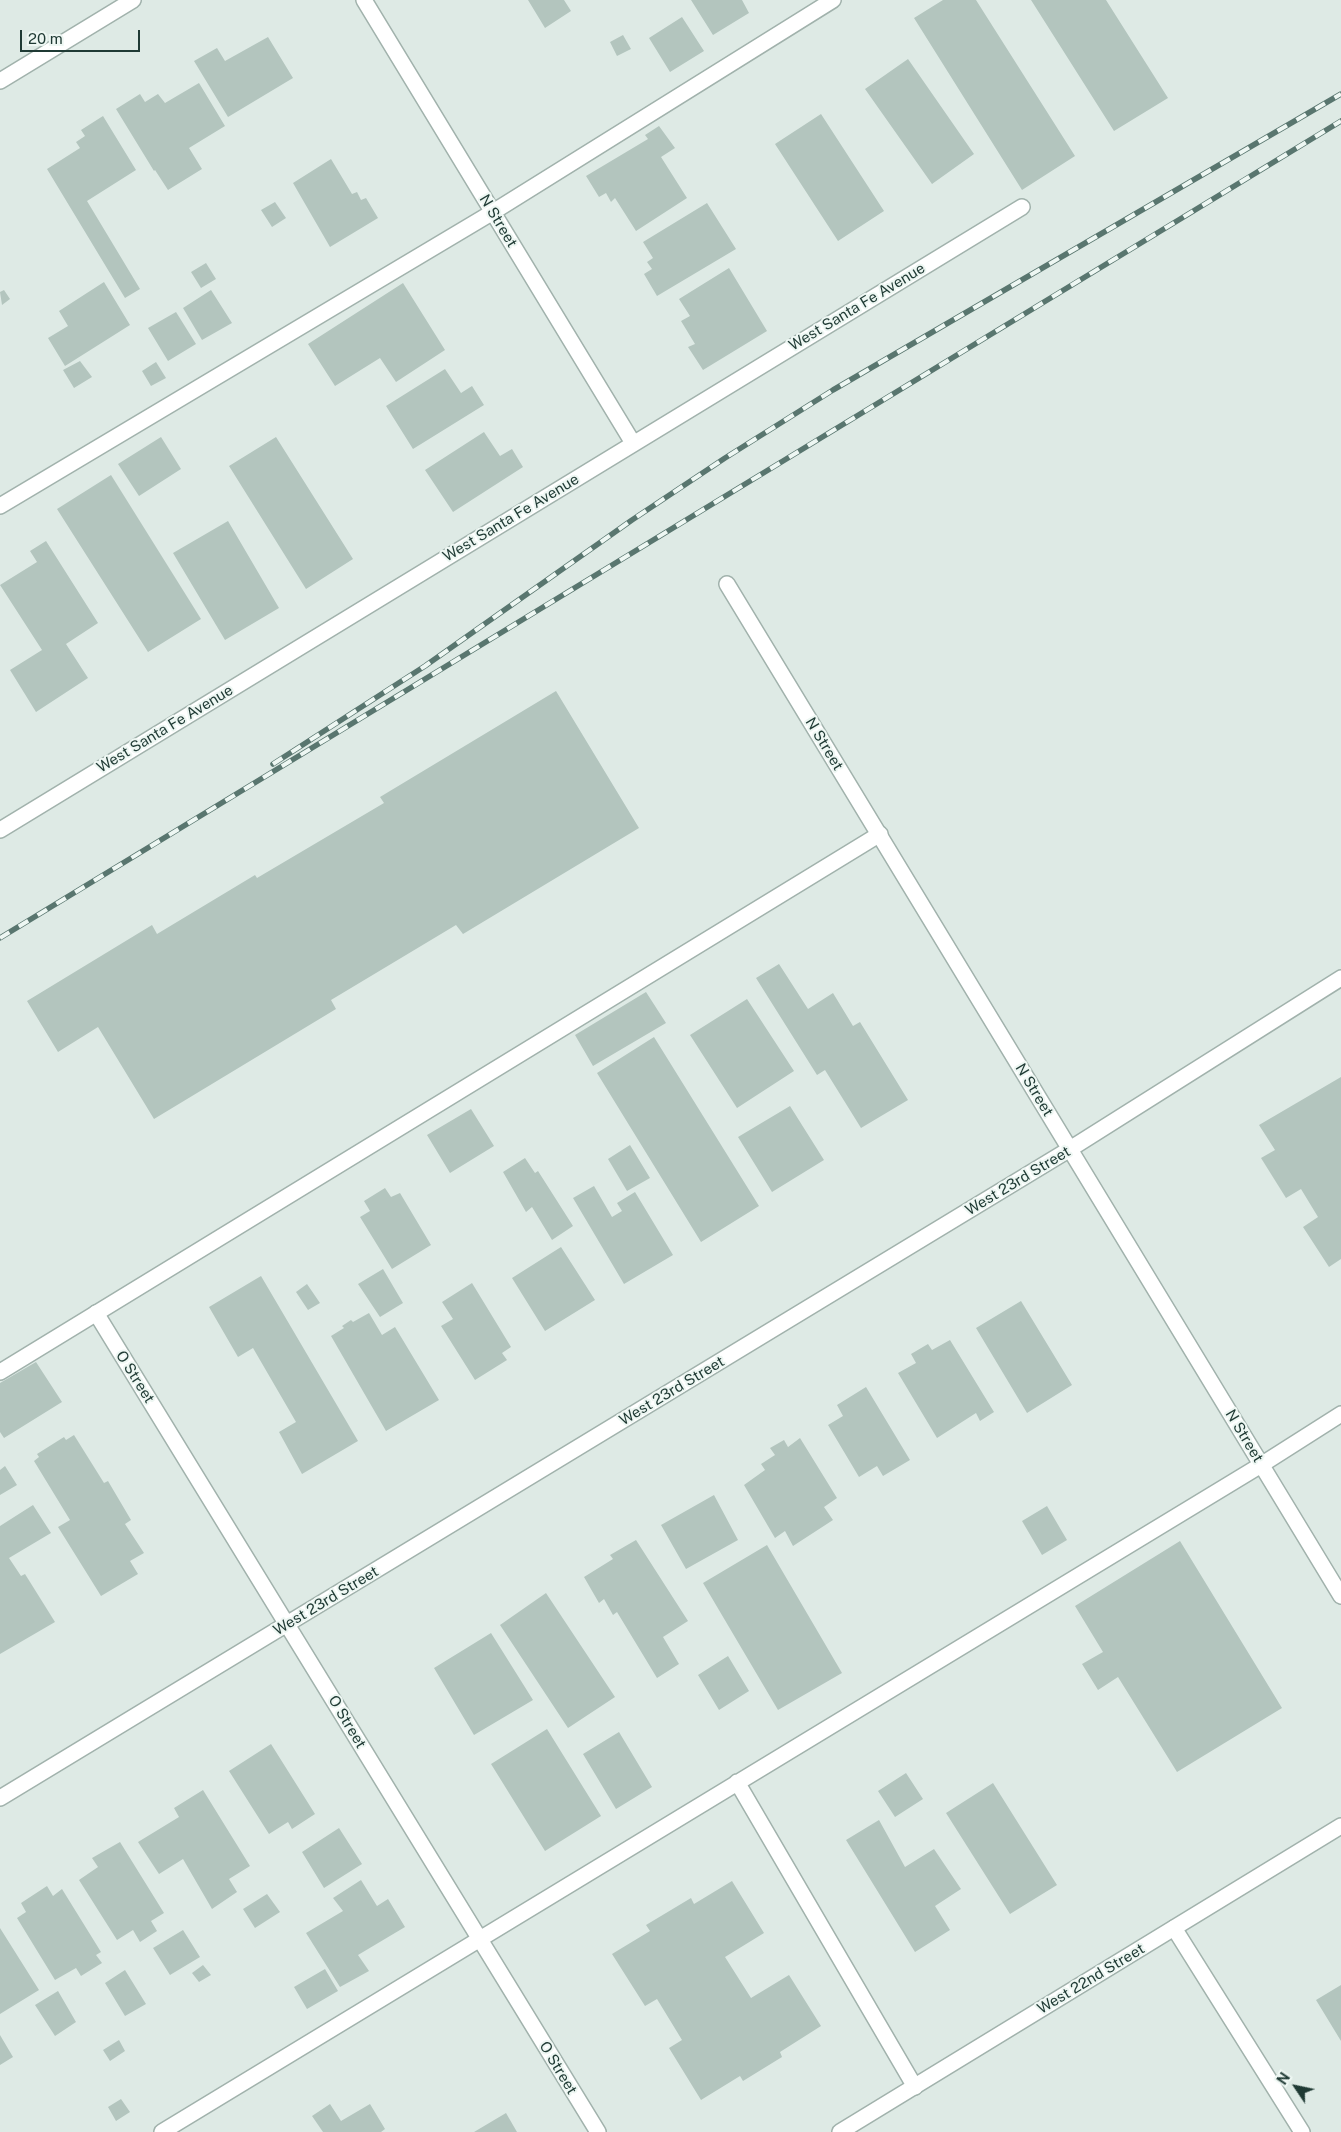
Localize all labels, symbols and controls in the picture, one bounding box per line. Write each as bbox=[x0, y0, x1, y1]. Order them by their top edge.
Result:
scale bar bbox=[22, 20, 142, 52]
text: 20 m bbox=[28, 30, 63, 47]
street label: N Street bbox=[475, 191, 521, 251]
street label: West Santa Fe Avenue bbox=[786, 259, 928, 355]
street label: West Santa Fe Avenue bbox=[440, 470, 582, 566]
street label: West Santa Fe Avenue bbox=[94, 681, 236, 777]
street label: N Street bbox=[801, 714, 847, 774]
street label: N Street bbox=[1011, 1060, 1057, 1120]
street label: West 23rd Street bbox=[962, 1143, 1074, 1219]
street label: O Street bbox=[112, 1347, 158, 1407]
street label: West 23rd Street bbox=[616, 1353, 728, 1429]
street label: N Street bbox=[1221, 1406, 1267, 1466]
street label: West 23rd Street bbox=[270, 1563, 382, 1639]
street label: O Street bbox=[324, 1692, 370, 1752]
street label: West 22nd Street bbox=[1034, 1940, 1148, 2018]
street label: O Street bbox=[535, 2038, 581, 2098]
north arrow bbox=[1271, 2062, 1321, 2112]
text: N bbox=[1274, 2070, 1293, 2088]

